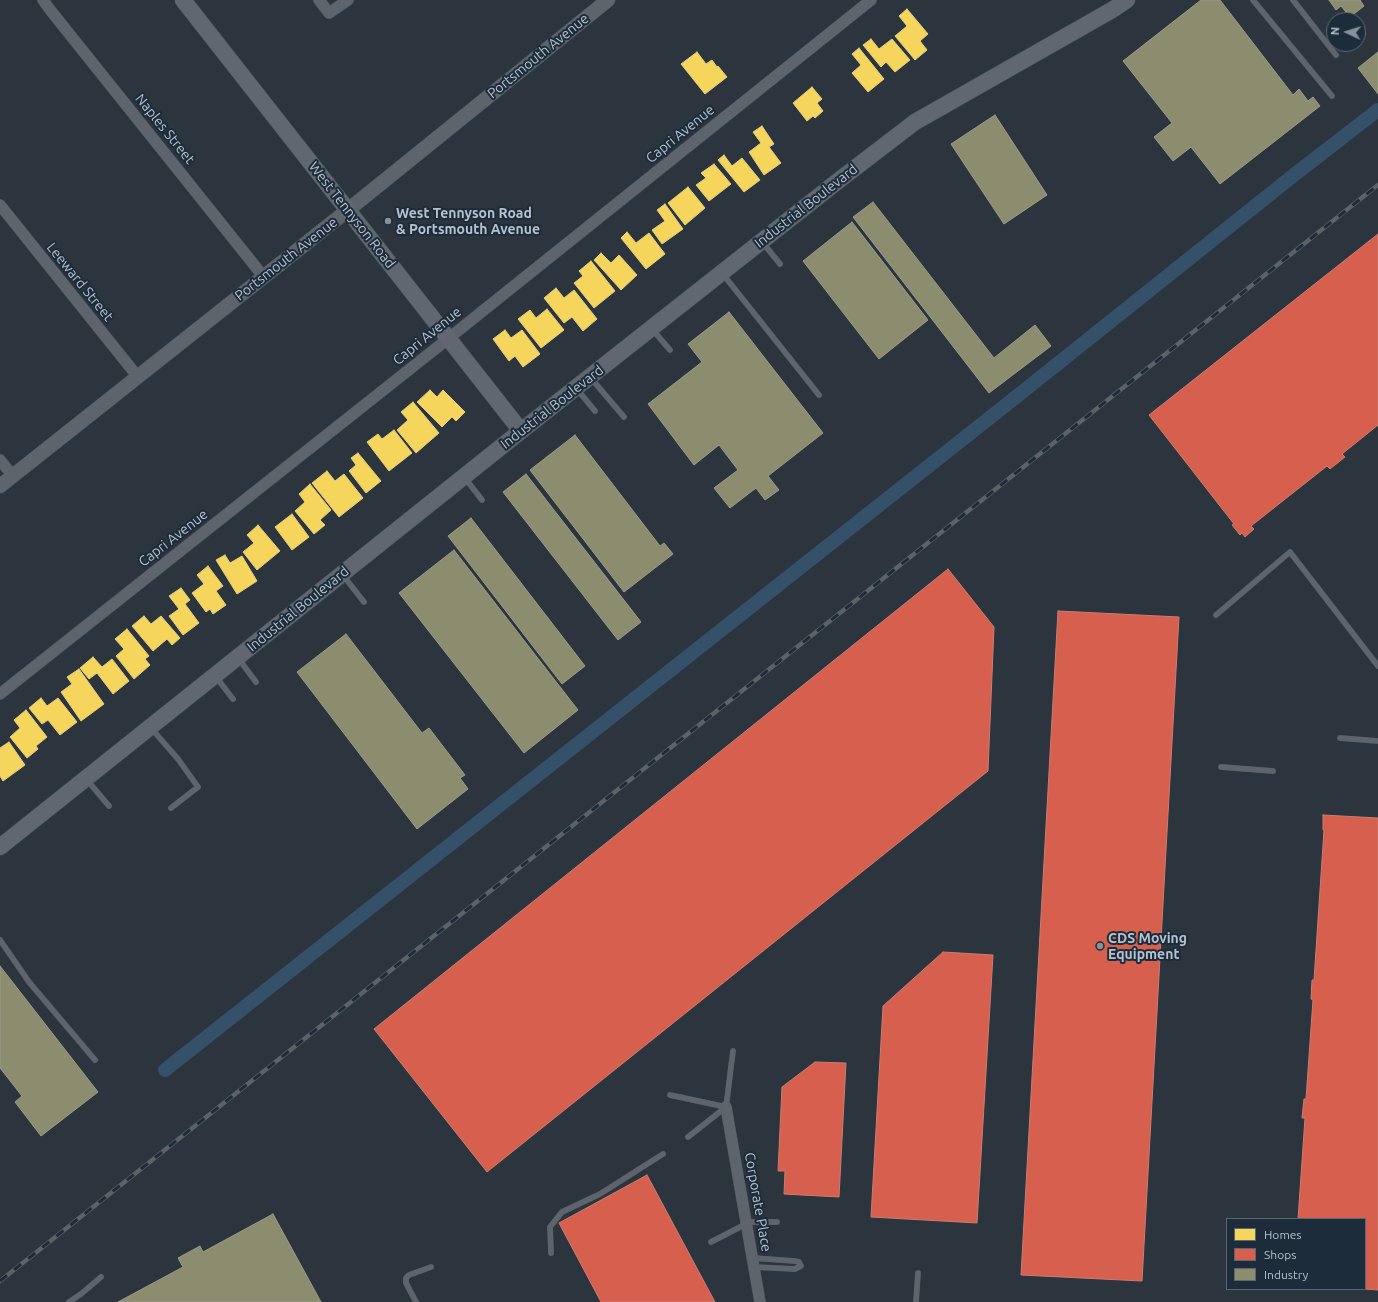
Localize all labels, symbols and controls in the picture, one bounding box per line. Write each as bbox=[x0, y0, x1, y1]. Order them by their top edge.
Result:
street label: Portsmouth Avenue bbox=[484, 10, 592, 102]
north arrow bbox=[1326, 12, 1366, 52]
text: N bbox=[1329, 27, 1341, 36]
street label: Naples Street bbox=[132, 91, 198, 167]
street label: Capri Avenue bbox=[642, 101, 718, 167]
street label: West Tennyson Road bbox=[305, 158, 399, 272]
street label: Industrial Boulevard bbox=[751, 161, 861, 251]
place label: West Tennyson Road & Portsmouth Avenue bbox=[396, 205, 540, 238]
street label: Portsmouth Avenue bbox=[231, 214, 341, 304]
marker: West Tennyson Road & Portsmouth Avenue bbox=[383, 216, 393, 226]
street label: Leeward Street bbox=[43, 239, 117, 325]
street label: Capri Avenue bbox=[389, 303, 465, 369]
street label: Industrial Boulevard bbox=[497, 362, 607, 452]
street label: Capri Avenue bbox=[135, 506, 211, 570]
street label: Industrial Boulevard bbox=[244, 563, 352, 655]
place label: CDS Moving Equipment bbox=[1108, 930, 1187, 962]
marker: CDS Moving Equipment bbox=[1095, 941, 1105, 951]
street label: Corporate Place bbox=[741, 1151, 775, 1253]
legend bbox=[1226, 1218, 1366, 1290]
text: Homes bbox=[1264, 1228, 1302, 1241]
text: Shops bbox=[1264, 1248, 1296, 1261]
text: Industry bbox=[1264, 1268, 1308, 1281]

